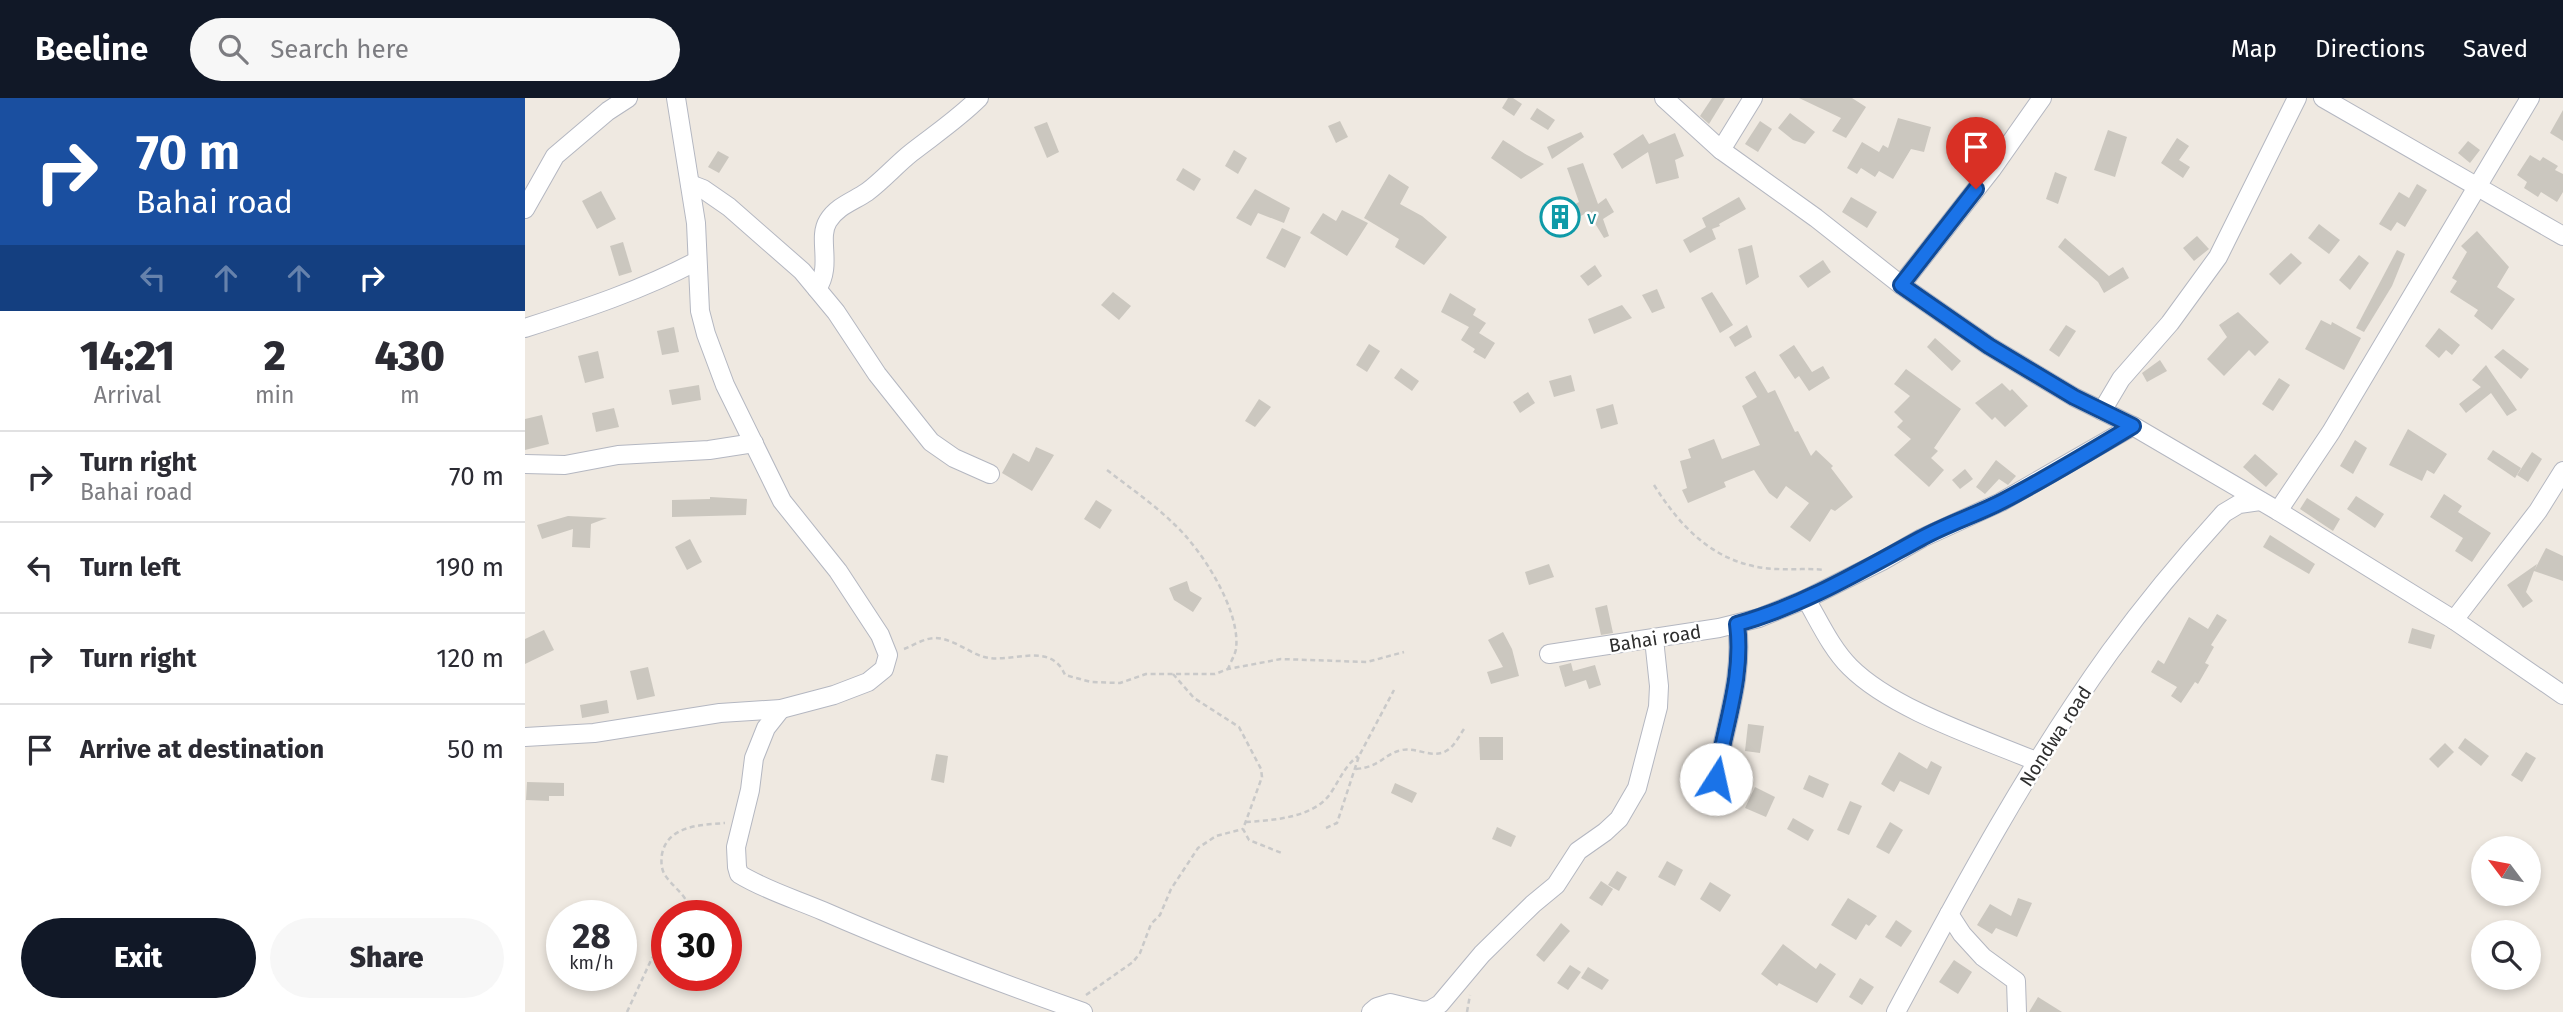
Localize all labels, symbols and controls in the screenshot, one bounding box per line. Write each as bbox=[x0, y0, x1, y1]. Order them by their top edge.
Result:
search box bbox=[190, 18, 680, 81]
text: Beeline bbox=[35, 29, 148, 69]
icon: search bbox=[214, 30, 252, 68]
text: Search here bbox=[270, 34, 409, 65]
text: Map bbox=[2231, 35, 2277, 63]
text: Directions bbox=[2315, 35, 2425, 63]
text: Saved bbox=[2463, 35, 2528, 63]
pin bbox=[1946, 117, 2006, 189]
text: 70 m bbox=[136, 123, 240, 182]
icon: right bbox=[21, 126, 112, 217]
icon: arrive bbox=[1957, 128, 1995, 166]
text: Bahai road bbox=[136, 183, 293, 221]
building icon: v bbox=[1539, 196, 1581, 238]
place label: v bbox=[1587, 206, 1597, 229]
icon: left bbox=[134, 259, 172, 297]
icon: ahead bbox=[207, 259, 245, 297]
icon: ahead bbox=[280, 259, 318, 297]
icon: right bbox=[353, 259, 391, 297]
text: 14:21 bbox=[80, 331, 175, 381]
text: 2 bbox=[264, 331, 286, 381]
text: 430 bbox=[375, 331, 445, 381]
text: Arrival bbox=[94, 381, 161, 409]
text: min bbox=[255, 381, 295, 409]
text: m bbox=[400, 381, 420, 409]
text: Turn right bbox=[80, 447, 197, 478]
icon: right bbox=[21, 458, 59, 496]
text: 70 m bbox=[449, 461, 504, 492]
text: Bahai road bbox=[80, 478, 193, 506]
icon: left bbox=[21, 549, 59, 587]
text: Turn left bbox=[80, 552, 181, 583]
text: 190 m bbox=[435, 552, 504, 583]
street label: Bahai road bbox=[1607, 620, 1703, 657]
icon: right bbox=[21, 640, 59, 678]
text: Turn right bbox=[80, 643, 197, 674]
text: 120 m bbox=[436, 643, 504, 674]
street label: Nondwa road bbox=[2015, 682, 2096, 791]
icon: arrive bbox=[21, 731, 59, 769]
text: Arrive at destination bbox=[80, 734, 324, 765]
text: 50 m bbox=[447, 734, 504, 765]
position arrow bbox=[1679, 742, 1753, 816]
north arrow bbox=[2471, 836, 2541, 906]
map controls bbox=[2471, 836, 2541, 990]
speed limit sign: 30 bbox=[651, 900, 742, 991]
text: 28 bbox=[572, 915, 611, 957]
button: Exit bbox=[21, 918, 256, 998]
button: Share bbox=[270, 918, 504, 998]
button: search bbox=[2471, 920, 2541, 990]
text: km/h bbox=[569, 952, 614, 974]

